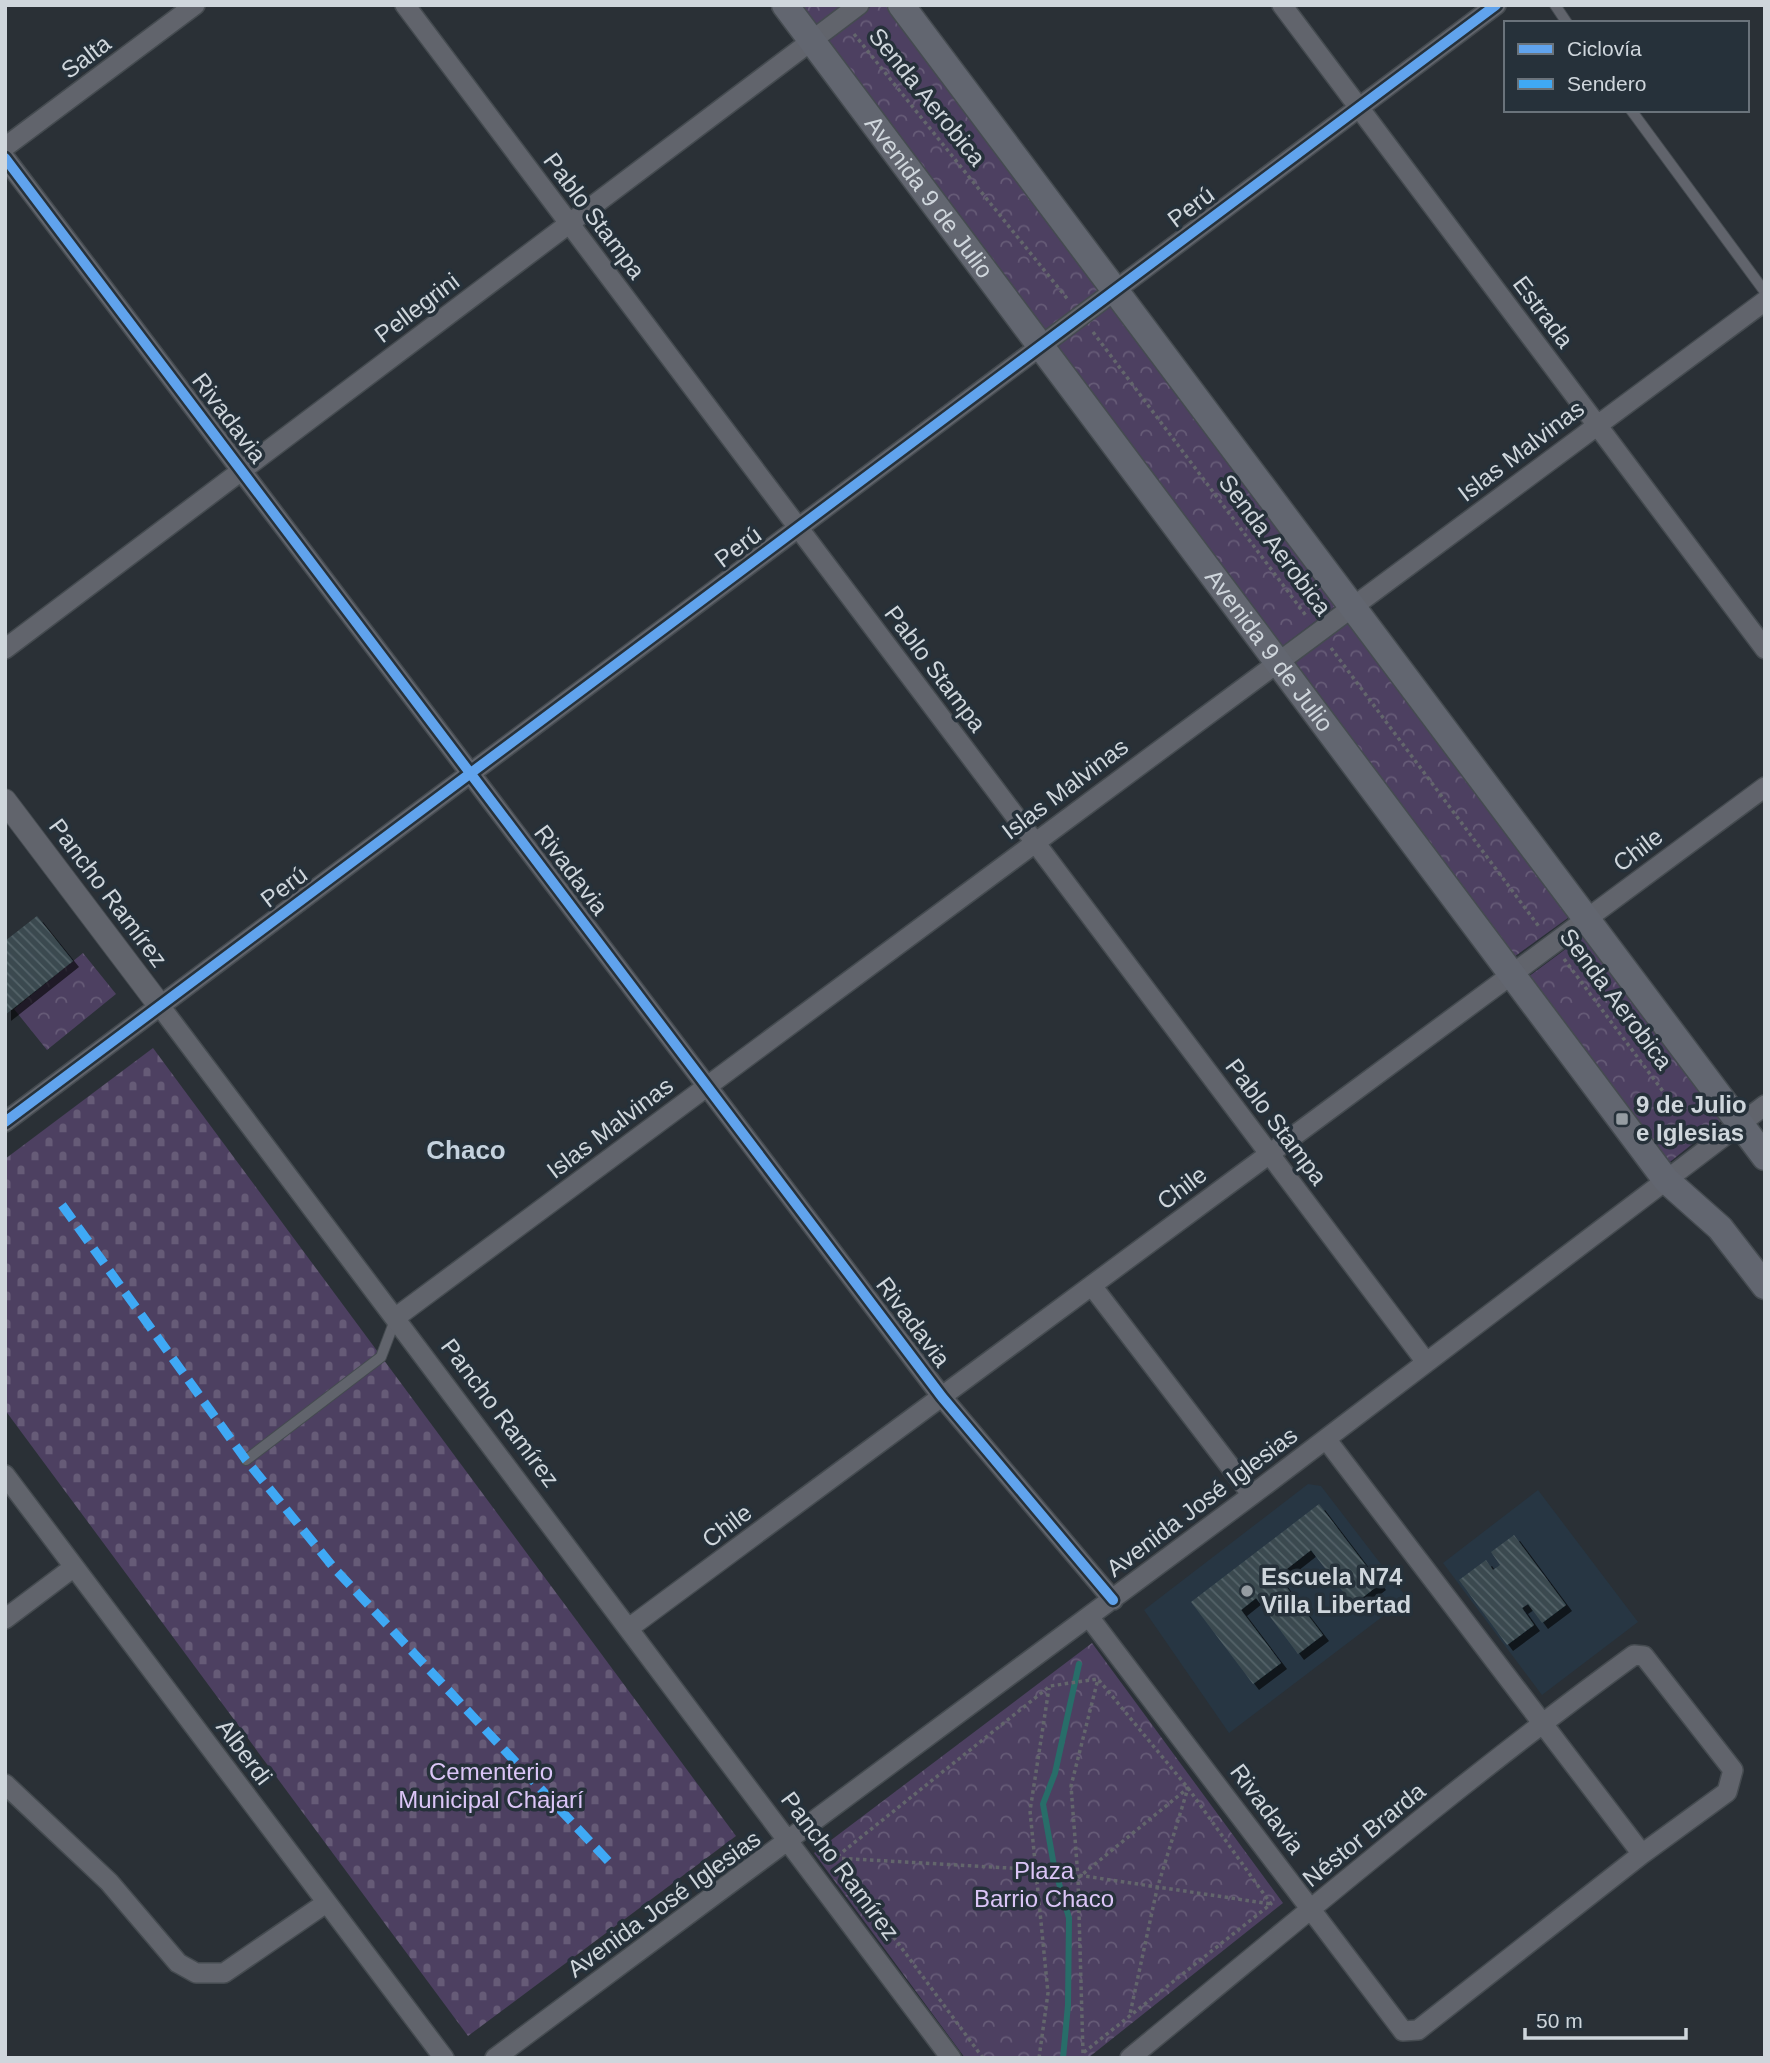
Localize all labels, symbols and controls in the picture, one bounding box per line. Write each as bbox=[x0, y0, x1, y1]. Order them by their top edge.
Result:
legend bbox=[1504, 21, 1749, 112]
street label: Senda Aerobica bbox=[864, 22, 992, 172]
street label: Salta bbox=[56, 29, 116, 84]
text: Ciclovía bbox=[1567, 37, 1642, 60]
text: Sendero bbox=[1567, 72, 1646, 95]
street label: Avenida 9 de Julio bbox=[860, 110, 999, 283]
street label: Pablo Stampa bbox=[538, 147, 651, 285]
street label: Perú bbox=[1162, 181, 1219, 233]
street label: Pellegrini bbox=[369, 267, 464, 348]
street label: Estrada bbox=[1508, 271, 1579, 353]
street label: Rivadavia bbox=[187, 367, 272, 468]
street label: Islas Malvinas bbox=[1452, 394, 1589, 507]
street label: Senda Aerobica bbox=[1214, 469, 1338, 621]
street label: Perú bbox=[709, 521, 766, 573]
street label: Avenida 9 de Julio bbox=[1200, 564, 1339, 737]
street label: Pablo Stampa bbox=[879, 600, 992, 738]
street label: Islas Malvinas bbox=[996, 732, 1133, 845]
street label: Pancho Ramírez bbox=[44, 813, 173, 972]
street label: Rivadavia bbox=[529, 819, 614, 920]
street label: Chile bbox=[1608, 822, 1668, 877]
street label: Perú bbox=[255, 861, 312, 913]
street label: Senda Aerobica bbox=[1555, 923, 1679, 1075]
street label: Pablo Stampa bbox=[1220, 1053, 1333, 1191]
street label: Islas Malvinas bbox=[541, 1071, 678, 1184]
place label: 9 de Julio e Iglesias bbox=[1636, 1091, 1747, 1146]
marker: 9 de Julio e Iglesias bbox=[1614, 1111, 1630, 1127]
district label: Chaco bbox=[426, 1135, 506, 1165]
street label: Chile bbox=[1152, 1160, 1212, 1215]
street label: Rivadavia bbox=[871, 1271, 956, 1372]
street label: Pancho Ramírez bbox=[436, 1333, 565, 1492]
street label: Avenida José Iglesias bbox=[1101, 1421, 1302, 1582]
street label: Chile bbox=[697, 1498, 757, 1553]
place label: Escuela N74 Villa Libertad bbox=[1261, 1563, 1411, 1618]
marker: Escuela N74 Villa Libertad bbox=[1239, 1583, 1255, 1599]
street label: Alberdi bbox=[211, 1714, 278, 1790]
park label: Cementerio Municipal Chajarí bbox=[398, 1758, 584, 1813]
street label: Rivadavia bbox=[1225, 1758, 1310, 1859]
street label: Néstor Brarda bbox=[1297, 1777, 1431, 1892]
street label: Pancho Ramírez bbox=[776, 1786, 905, 1945]
street label: Avenida José Iglesias bbox=[562, 1825, 765, 1983]
park label: Plaza Barrio Chaco bbox=[974, 1857, 1114, 1912]
scale bar bbox=[1525, 1996, 1686, 2040]
text: 50 m bbox=[1536, 2009, 1583, 2032]

